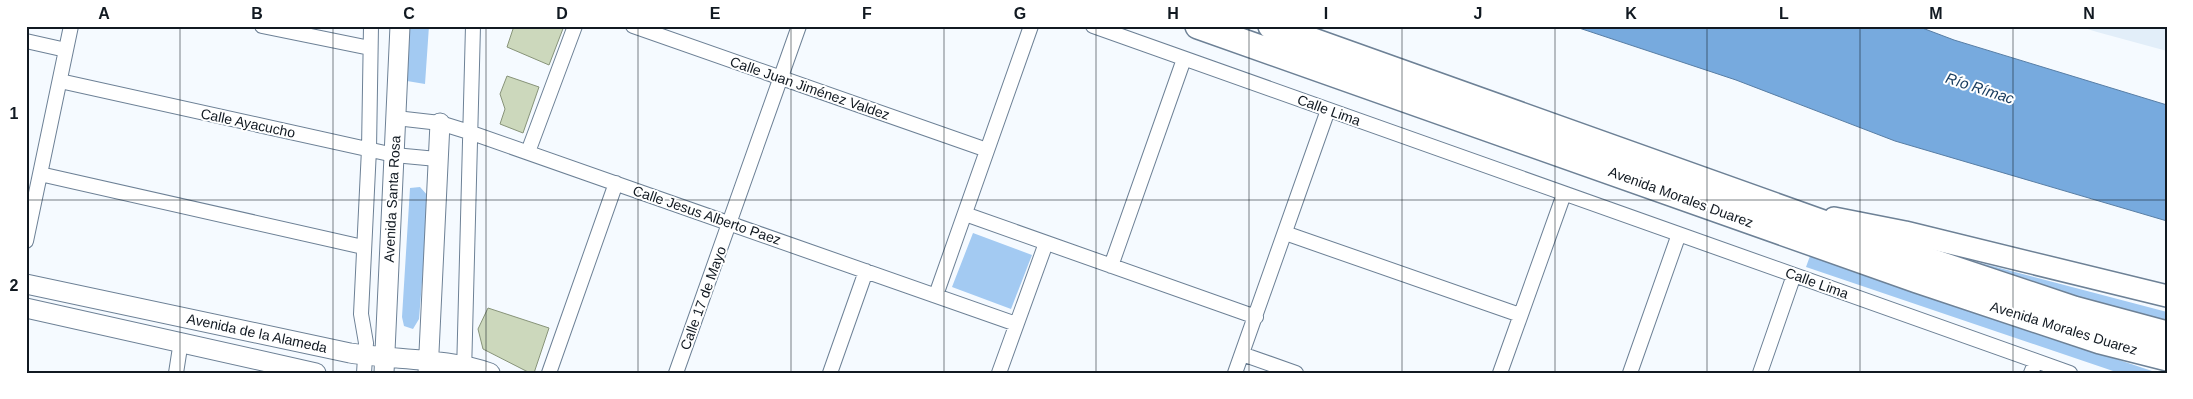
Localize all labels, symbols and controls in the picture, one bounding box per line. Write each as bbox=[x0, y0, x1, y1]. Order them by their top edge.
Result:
text: A bbox=[98, 5, 110, 22]
text: B bbox=[251, 5, 263, 22]
text: C bbox=[403, 5, 415, 22]
text: D bbox=[556, 5, 568, 22]
text: E bbox=[710, 5, 721, 22]
text: F bbox=[862, 5, 872, 22]
text: G bbox=[1014, 5, 1026, 22]
text: H bbox=[1167, 5, 1179, 22]
text: I bbox=[1324, 5, 1328, 22]
text: J bbox=[1474, 5, 1482, 22]
text: K bbox=[1625, 5, 1637, 22]
text: L bbox=[1779, 5, 1789, 22]
text: M bbox=[1929, 5, 1943, 22]
text: N bbox=[2083, 5, 2095, 22]
street label: Calle Juan Jiménez Valdez bbox=[728, 53, 892, 123]
water label: Río Rímac bbox=[1944, 69, 2017, 107]
street label: Calle Lima bbox=[1295, 91, 1363, 129]
text: 1 bbox=[10, 105, 19, 122]
street label: Calle Ayacucho bbox=[199, 105, 297, 141]
street label: Avenida Santa Rosa bbox=[381, 135, 403, 263]
street label: Avenida Morales Duarez bbox=[1606, 163, 1756, 231]
street label: Calle Jesus Alberto Paez bbox=[631, 182, 783, 248]
street label: Calle 17 de Mayo bbox=[677, 244, 729, 352]
street label: Calle Lima bbox=[1783, 264, 1851, 302]
text: 2 bbox=[10, 277, 19, 294]
street label: Avenida Morales Duarez bbox=[1988, 298, 2140, 358]
street label: Avenida de la Alameda bbox=[185, 310, 329, 356]

